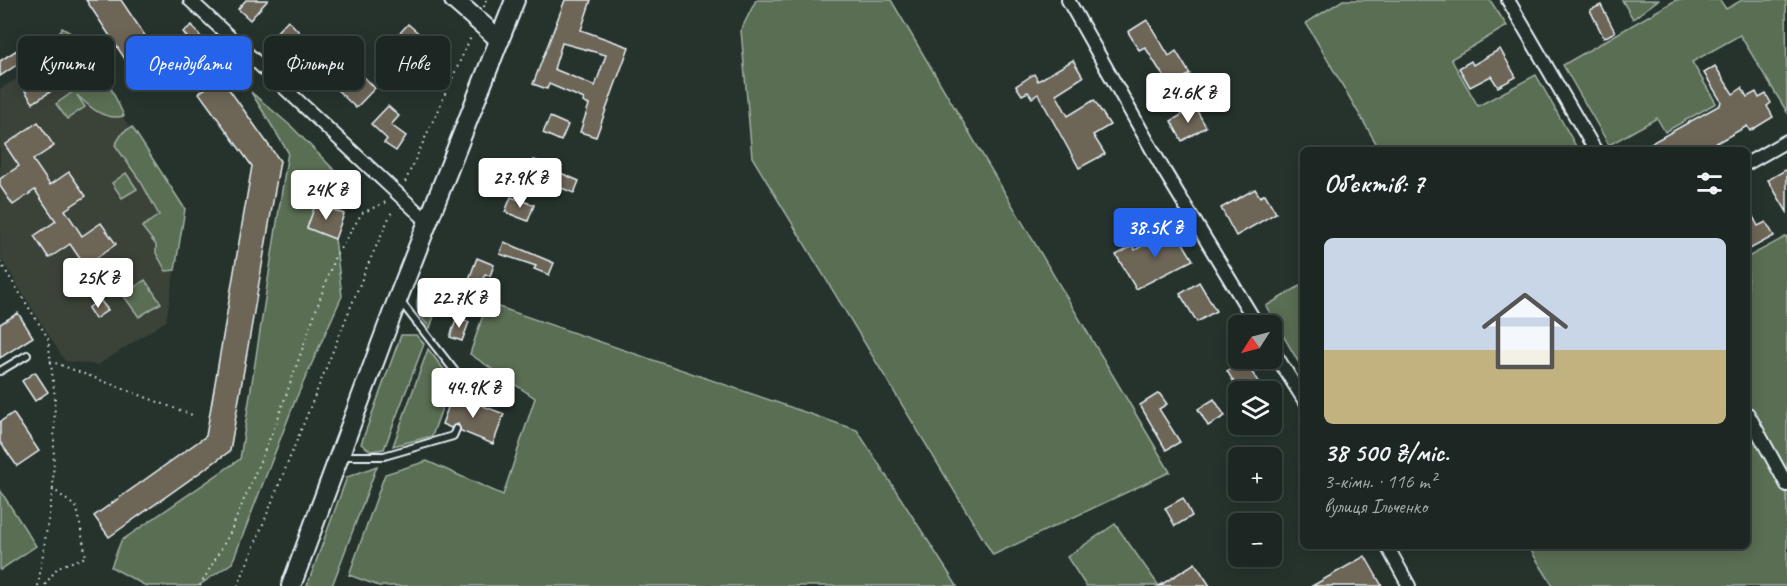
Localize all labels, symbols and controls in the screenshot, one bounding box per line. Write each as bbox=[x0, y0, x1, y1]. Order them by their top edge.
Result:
chip: Купити bbox=[18, 36, 114, 90]
chip: Орендувати bbox=[126, 36, 252, 90]
chip: Фільтри bbox=[264, 36, 364, 90]
chip: Нове bbox=[376, 36, 450, 90]
pin: 24.6K ₴ bbox=[1133, 73, 1243, 124]
text: 24.6K ₴ bbox=[1160, 80, 1216, 105]
pin: 27.9K ₴ bbox=[465, 158, 575, 209]
text: 27.9K ₴ bbox=[493, 165, 547, 190]
text: Об’єктів: 7 bbox=[1324, 167, 1424, 200]
icon: filters bbox=[1693, 167, 1726, 200]
pin: 24K ₴ bbox=[284, 170, 368, 221]
text: 24K ₴ bbox=[305, 177, 347, 202]
pin: 38.5K ₴ bbox=[1100, 208, 1210, 259]
text: 38.5K ₴ bbox=[1128, 215, 1182, 240]
pin: 25K ₴ bbox=[56, 258, 140, 309]
text: 25K ₴ bbox=[77, 265, 119, 290]
icon: home bbox=[1471, 277, 1579, 385]
pin: 22.7K ₴ bbox=[404, 278, 514, 329]
text: 22.7K ₴ bbox=[431, 285, 487, 310]
north arrow bbox=[1228, 315, 1282, 369]
map controls bbox=[1228, 315, 1282, 567]
pin: 44.9K ₴ bbox=[418, 368, 528, 419]
text: 44.9K ₴ bbox=[446, 375, 500, 400]
button: layers bbox=[1228, 381, 1282, 435]
text: 38 500 ₴/міс. bbox=[1324, 436, 1449, 469]
button: + bbox=[1228, 447, 1282, 501]
text: 3-кімн. · 116 m² bbox=[1324, 469, 1436, 494]
text: вулиця Ільченко bbox=[1324, 494, 1427, 519]
button: − bbox=[1228, 513, 1282, 567]

